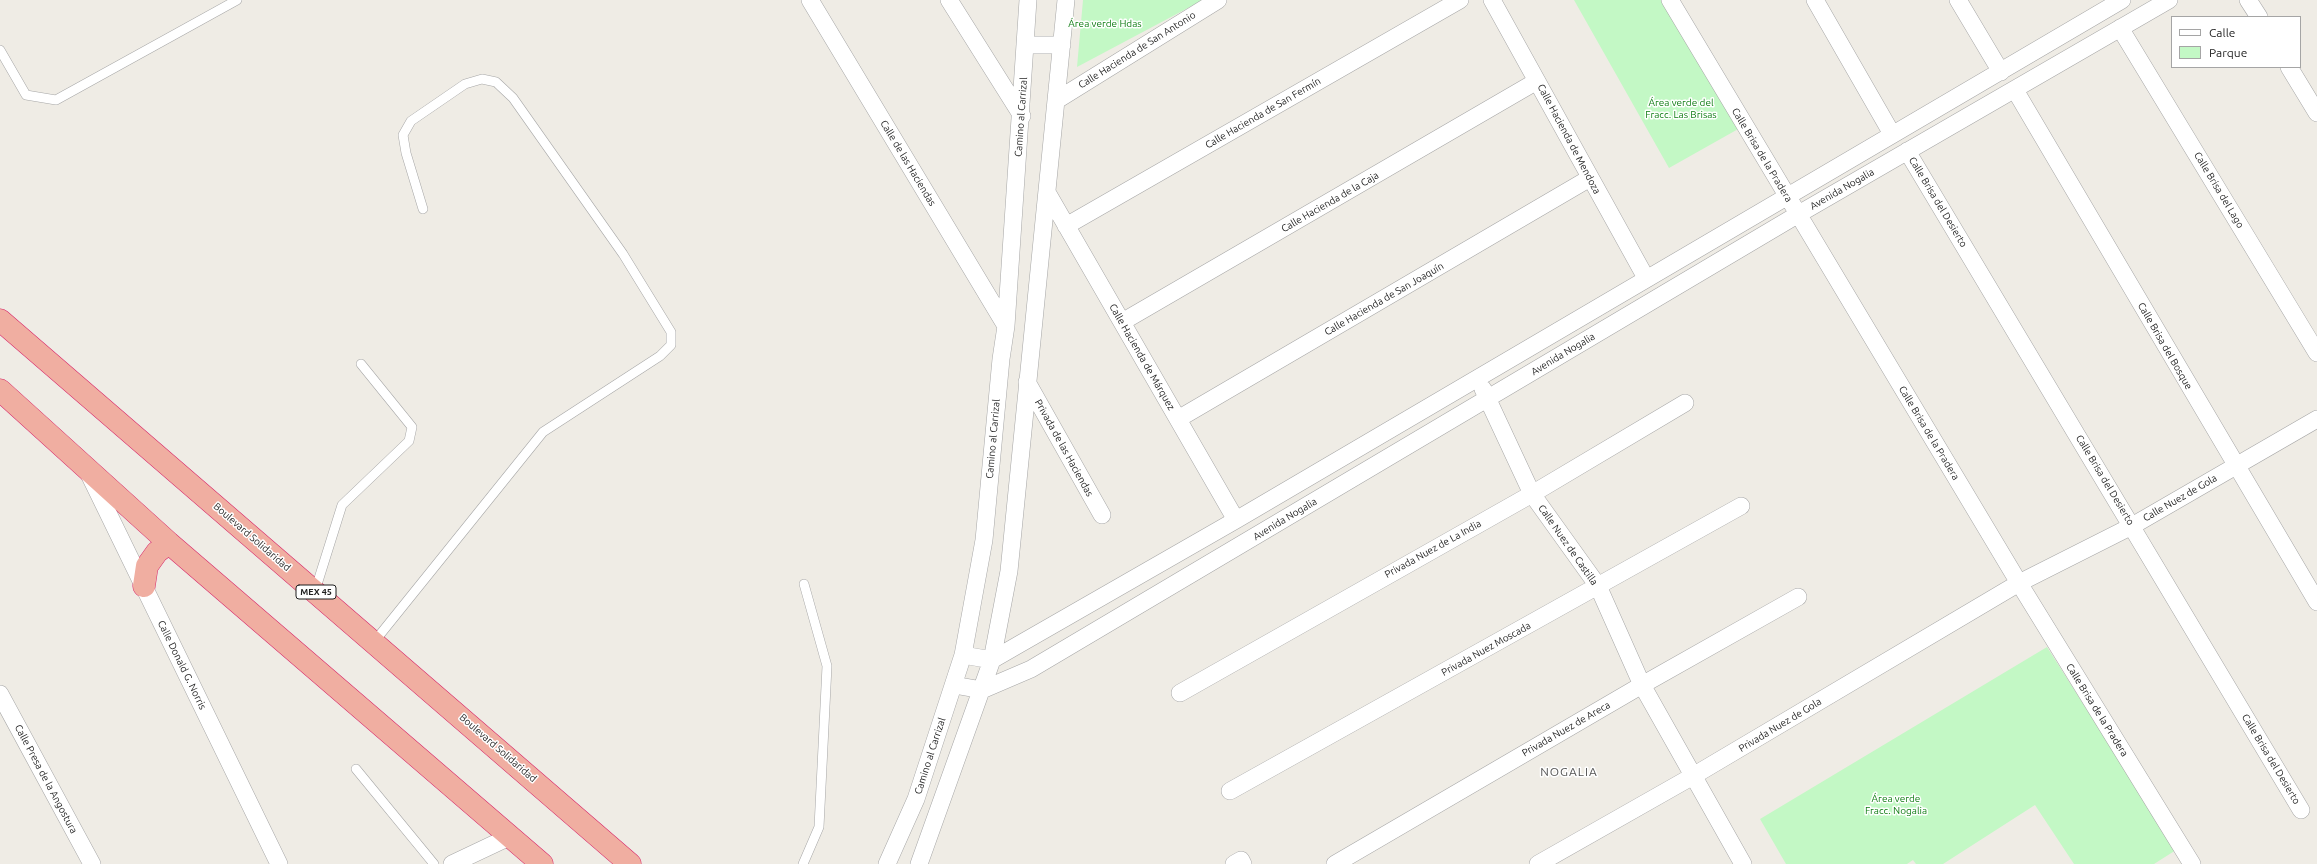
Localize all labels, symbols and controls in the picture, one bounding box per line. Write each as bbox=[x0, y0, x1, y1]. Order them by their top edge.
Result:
street label: Calle Hacienda de San Antonio bbox=[1076, 9, 1198, 91]
legend bbox=[2171, 16, 2301, 68]
park label: Área verde Hdas bbox=[1068, 18, 1142, 30]
text: Calle bbox=[2209, 26, 2235, 39]
text: Parque bbox=[2209, 46, 2247, 59]
street label: Calle Hacienda de San Fermín bbox=[1203, 75, 1323, 151]
street label: Camino al Carrizal bbox=[1012, 77, 1030, 157]
street label: Calle Hacienda de Mendoza bbox=[1535, 82, 1603, 196]
park label: Área verde del Fracc. Las Brisas bbox=[1645, 97, 1717, 120]
street label: Calle Brisa de la Pradera bbox=[1729, 106, 1795, 204]
street label: Calle de las Haciendas bbox=[878, 118, 938, 208]
street label: Calle Brisa del Lago bbox=[2192, 150, 2246, 230]
street label: Calle Brisa del Desierto bbox=[1906, 155, 1970, 249]
street label: Avenida Nogalia bbox=[1808, 166, 1876, 212]
street label: Calle Hacienda de la Caja bbox=[1279, 169, 1381, 235]
street label: Calle Hacienda de San Joaquín bbox=[1322, 260, 1446, 338]
street label: Calle Brisa del Bosque bbox=[2135, 300, 2195, 392]
street label: Calle Hacienda de Márquez bbox=[1107, 302, 1177, 412]
street label: Avenida Nogalia bbox=[1529, 330, 1597, 378]
street label: Calle Brisa de la Pradera bbox=[1896, 384, 1962, 482]
street label: Privada de las Haciendas bbox=[1032, 397, 1096, 499]
street label: Camino al Carrizal bbox=[984, 399, 1002, 479]
street label: Calle Brisa del Desierto bbox=[2073, 433, 2137, 527]
street label: Calle Nuez de Gola bbox=[2141, 472, 2219, 524]
street label: Avenida Nogalia bbox=[1251, 495, 1319, 543]
street label: Boulevard Solidaridad bbox=[211, 500, 293, 574]
street label: Calle Nuez de Castilla bbox=[1536, 502, 1600, 588]
street label: Privada Nuez de La India bbox=[1383, 517, 1483, 581]
road number: MEX 45 bbox=[296, 585, 336, 599]
street label: Calle Donald G. Norris bbox=[155, 618, 209, 712]
street label: Privada Nuez Moscada bbox=[1439, 619, 1533, 679]
street label: Calle Brisa de la Pradera bbox=[2063, 661, 2131, 759]
street label: Privada Nuez de Gola bbox=[1736, 695, 1824, 755]
street label: Privada Nuez de Areca bbox=[1520, 699, 1612, 759]
street label: Boulevard Solidaridad bbox=[457, 711, 539, 785]
street label: Calle Brisa del Desierto bbox=[2239, 712, 2303, 806]
street label: Camino al Carrizal bbox=[912, 716, 948, 796]
street label: Calle Presa de la Angostura bbox=[12, 722, 80, 836]
district label: NOGALIA bbox=[1540, 765, 1598, 779]
park label: Área verde Fracc. Nogalia bbox=[1865, 793, 1927, 816]

